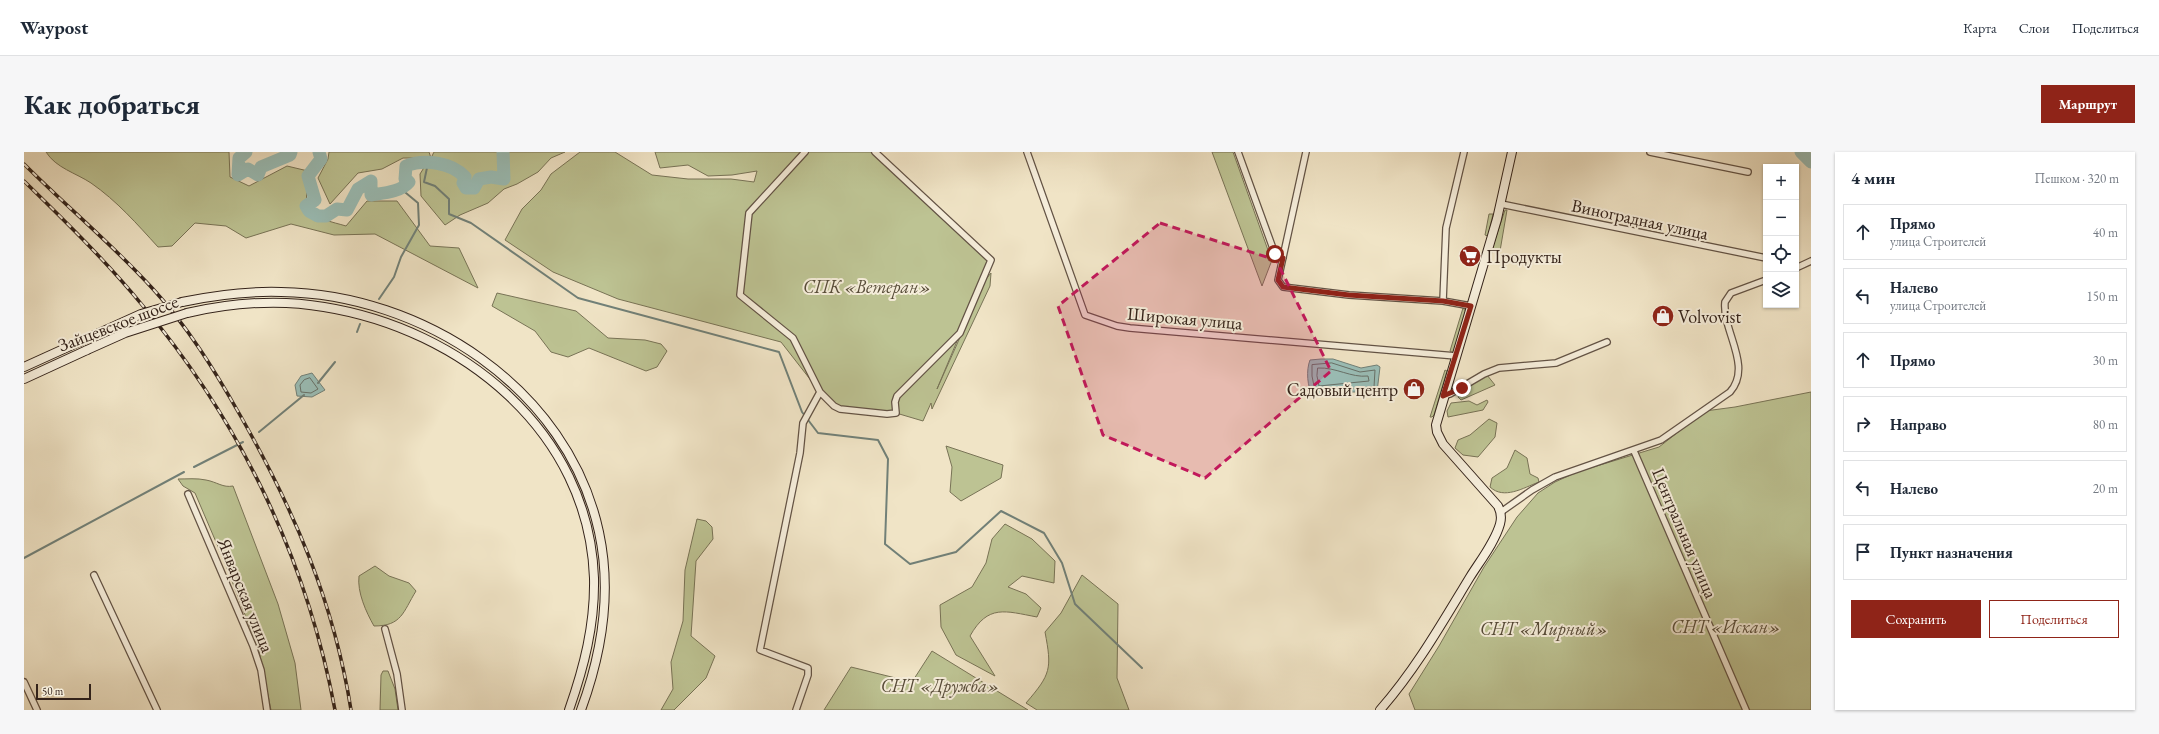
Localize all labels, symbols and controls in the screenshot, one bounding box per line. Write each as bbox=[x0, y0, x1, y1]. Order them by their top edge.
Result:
text: Waypost bbox=[20, 15, 88, 40]
text: Карта bbox=[1963, 19, 1997, 37]
text: Слои bbox=[2019, 19, 2050, 37]
text: Поделиться bbox=[2072, 19, 2139, 37]
button: Маршрут bbox=[2041, 85, 2135, 123]
text: Как добраться bbox=[24, 86, 200, 122]
map controls bbox=[1763, 164, 1799, 308]
button: + bbox=[1763, 164, 1799, 200]
text: 4 мин bbox=[1851, 167, 1895, 189]
text: Пешком · 320 m bbox=[2035, 170, 2119, 187]
street label: Виноградная улица bbox=[1569, 193, 1711, 245]
button: − bbox=[1763, 200, 1799, 236]
text: Прямо bbox=[1890, 214, 1935, 233]
icon: ahead bbox=[1852, 221, 1874, 243]
text: 40 m bbox=[2093, 224, 2118, 241]
text: улица Строителей bbox=[1890, 233, 1986, 250]
button: locate bbox=[1763, 236, 1799, 272]
supermarket icon: Продукты bbox=[1457, 243, 1483, 269]
route start bbox=[1266, 245, 1284, 263]
place label: Продукты bbox=[1486, 245, 1562, 268]
button: layers bbox=[1763, 272, 1799, 308]
park label: СПК «Ветеран» bbox=[803, 275, 931, 299]
text: Налево bbox=[1890, 278, 1938, 297]
icon: left bbox=[1852, 285, 1874, 307]
text: 150 m bbox=[2087, 288, 2118, 305]
street label: Зайцевское шоссе bbox=[55, 290, 181, 356]
text: улица Строителей bbox=[1890, 297, 1986, 314]
street label: Широкая улица bbox=[1126, 302, 1244, 335]
shop icon: Volvovist bbox=[1650, 303, 1676, 329]
place label: Volvovist bbox=[1678, 305, 1741, 328]
icon: ahead bbox=[1852, 349, 1874, 371]
text: Прямо bbox=[1890, 351, 1935, 370]
text: 30 m bbox=[2093, 352, 2118, 369]
shop icon: Садовый центр bbox=[1401, 376, 1427, 402]
place label: Садовый центр bbox=[1287, 378, 1398, 401]
route end bbox=[1453, 379, 1471, 397]
icon: right bbox=[1852, 413, 1874, 435]
text: Направо bbox=[1890, 415, 1947, 434]
text: 80 m bbox=[2093, 416, 2118, 433]
street label: Центральная улица bbox=[1647, 464, 1723, 603]
icon: left bbox=[1852, 477, 1874, 499]
text: Налево bbox=[1890, 479, 1938, 498]
text: 20 m bbox=[2093, 480, 2118, 497]
street label: Январская улица bbox=[212, 533, 280, 657]
icon: arrive bbox=[1852, 541, 1874, 563]
text: Пункт назначения bbox=[1890, 543, 2013, 562]
button: Сохранить bbox=[1851, 600, 1981, 638]
button: Поделиться bbox=[1989, 600, 2119, 638]
park label: СНТ «Искан» bbox=[1671, 615, 1781, 638]
park label: СНТ «Мирный» bbox=[1480, 617, 1608, 641]
park label: СНТ «Дружба» bbox=[881, 674, 999, 698]
scale bar bbox=[36, 682, 91, 701]
text: 50 m bbox=[42, 684, 63, 698]

